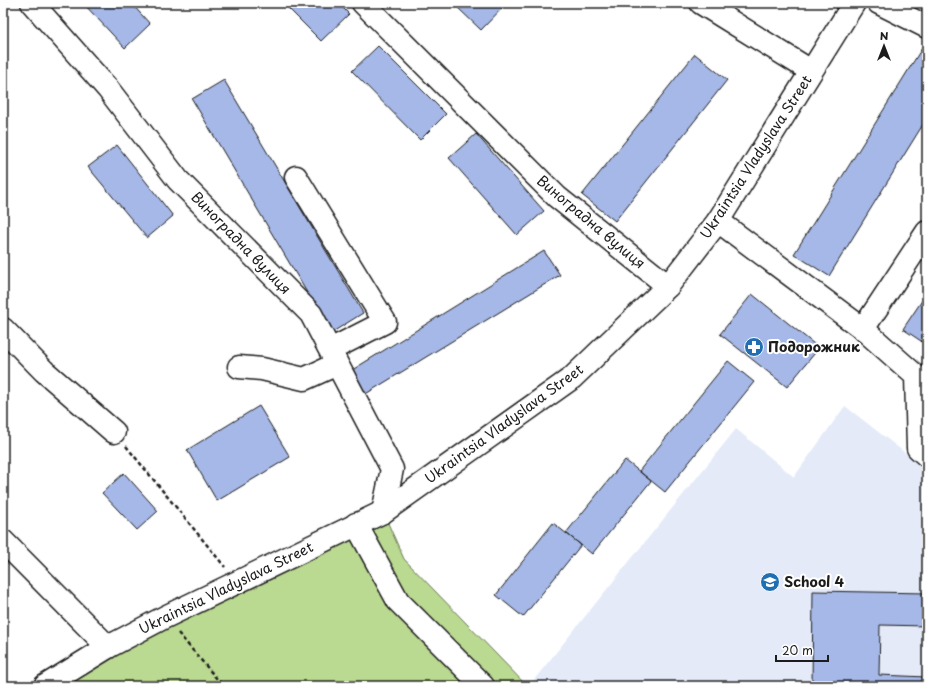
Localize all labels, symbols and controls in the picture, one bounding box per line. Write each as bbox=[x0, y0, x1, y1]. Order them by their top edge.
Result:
north arrow bbox=[864, 26, 904, 66]
text: N bbox=[880, 27, 889, 44]
street label: Ukraintsia Vladyslava Street bbox=[695, 70, 817, 243]
street label: Виноградна вулиця bbox=[533, 170, 650, 273]
street label: Виноградна вулиця bbox=[187, 187, 296, 299]
pharmacy icon: Подорожник bbox=[743, 336, 765, 358]
place label: Подорожник bbox=[768, 336, 860, 357]
street label: Ukraintsia Vladyslava Street bbox=[420, 359, 588, 488]
street label: Ukraintsia Vladyslava Street bbox=[135, 536, 317, 639]
school or university icon: School 4 bbox=[759, 571, 781, 593]
place label: School 4 bbox=[784, 571, 845, 592]
scale bar bbox=[776, 637, 828, 663]
text: 20 m bbox=[782, 641, 813, 659]

